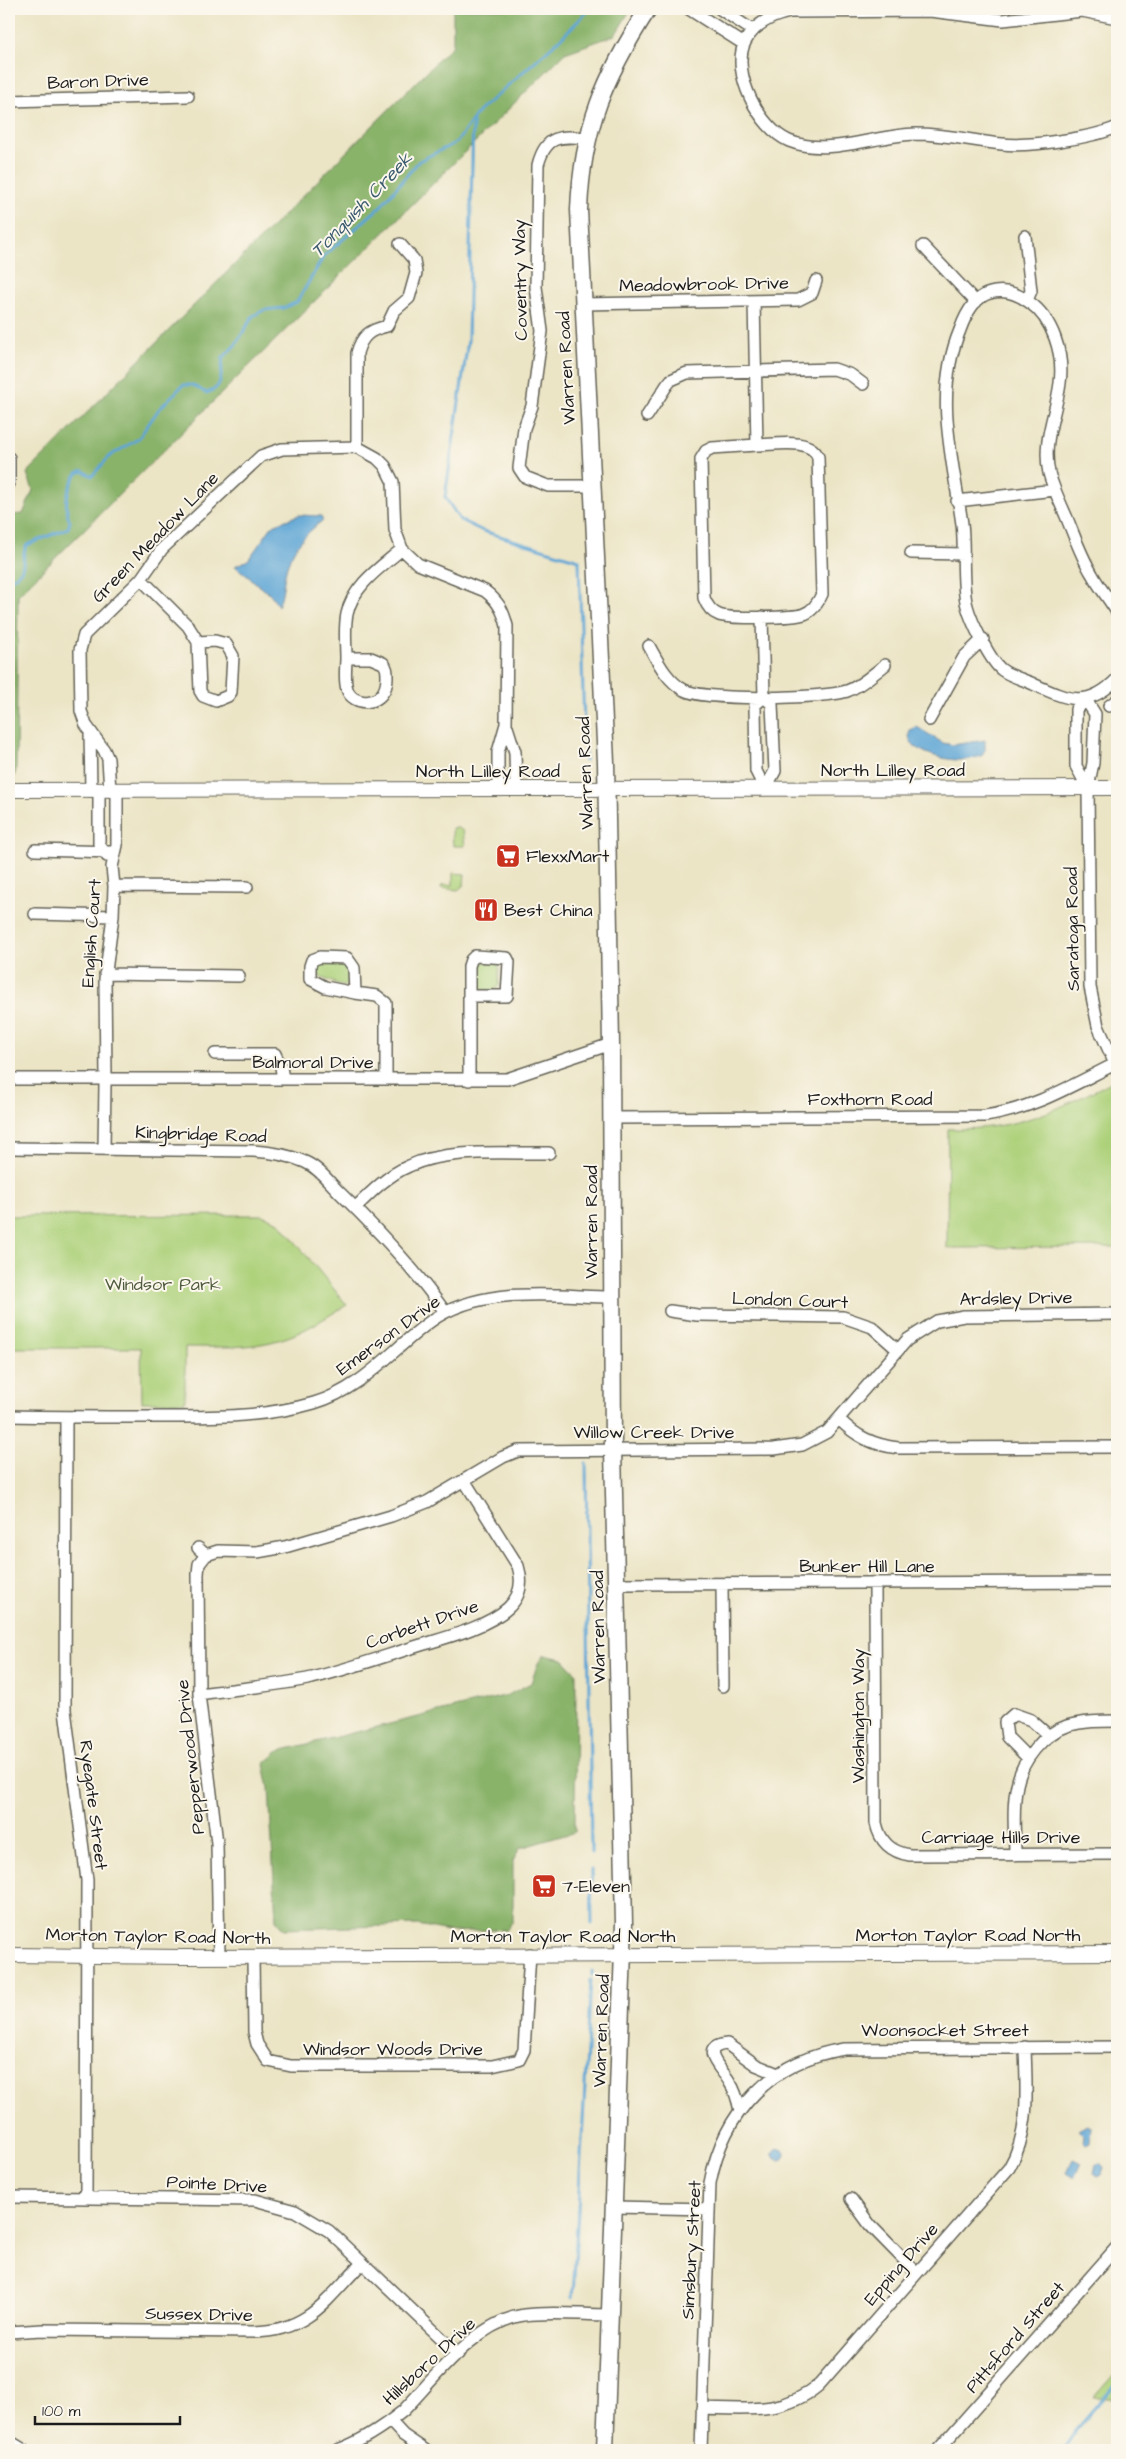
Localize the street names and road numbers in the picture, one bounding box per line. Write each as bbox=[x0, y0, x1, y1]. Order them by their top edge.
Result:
street label: Baron Drive bbox=[47, 67, 149, 96]
street label: Coventry Way bbox=[507, 219, 535, 341]
street label: Meadowbrook Drive bbox=[619, 271, 789, 298]
street label: Warren Road bbox=[551, 311, 582, 425]
street label: Green Meadow Lane bbox=[86, 466, 225, 608]
street label: Warren Road bbox=[571, 716, 600, 830]
street label: North Lilley Road bbox=[821, 758, 965, 784]
street label: North Lilley Road bbox=[416, 759, 560, 785]
street label: Saratoga Road bbox=[1059, 867, 1087, 991]
street label: English Court bbox=[75, 877, 109, 988]
street label: Balmoral Drive bbox=[252, 1050, 374, 1075]
street label: Foxthorn Road bbox=[808, 1087, 932, 1112]
street label: Kingbridge Road bbox=[135, 1120, 267, 1150]
street label: Warren Road bbox=[579, 1165, 604, 1279]
street label: Ardsley Drive bbox=[959, 1285, 1073, 1313]
street label: London Court bbox=[731, 1286, 849, 1315]
street label: Emerson Drive bbox=[331, 1289, 446, 1382]
street label: Willow Creek Drive bbox=[573, 1420, 735, 1445]
street label: Bunker Hill Lane bbox=[799, 1554, 935, 1579]
street label: Warren Road bbox=[585, 1570, 612, 1684]
street label: Corbett Drive bbox=[362, 1593, 482, 1655]
street label: Washington Way bbox=[846, 1649, 872, 1783]
street label: Pepperwood Drive bbox=[170, 1678, 211, 1836]
street label: Ryegate Street bbox=[72, 1739, 114, 1872]
street label: Carriage Hills Drive bbox=[922, 1825, 1081, 1851]
street label: Morton Taylor Road North bbox=[45, 1922, 271, 1952]
street label: Morton Taylor Road North bbox=[856, 1923, 1081, 1949]
street label: Morton Taylor Road North bbox=[451, 1924, 676, 1950]
street label: Warren Road bbox=[587, 1974, 616, 2088]
street label: Woonsocket Street bbox=[861, 2018, 1029, 2043]
street label: Windsor Woods Drive bbox=[303, 2037, 483, 2062]
street label: Pointe Drive bbox=[166, 2169, 268, 2200]
street label: Simsbury Street bbox=[675, 2179, 709, 2320]
street label: Epping Drive bbox=[858, 2217, 945, 2312]
street label: Pittsford Street bbox=[960, 2276, 1071, 2399]
street label: Sussex Drive bbox=[145, 2301, 253, 2328]
street label: Hillsboro Drive bbox=[377, 2311, 482, 2411]

